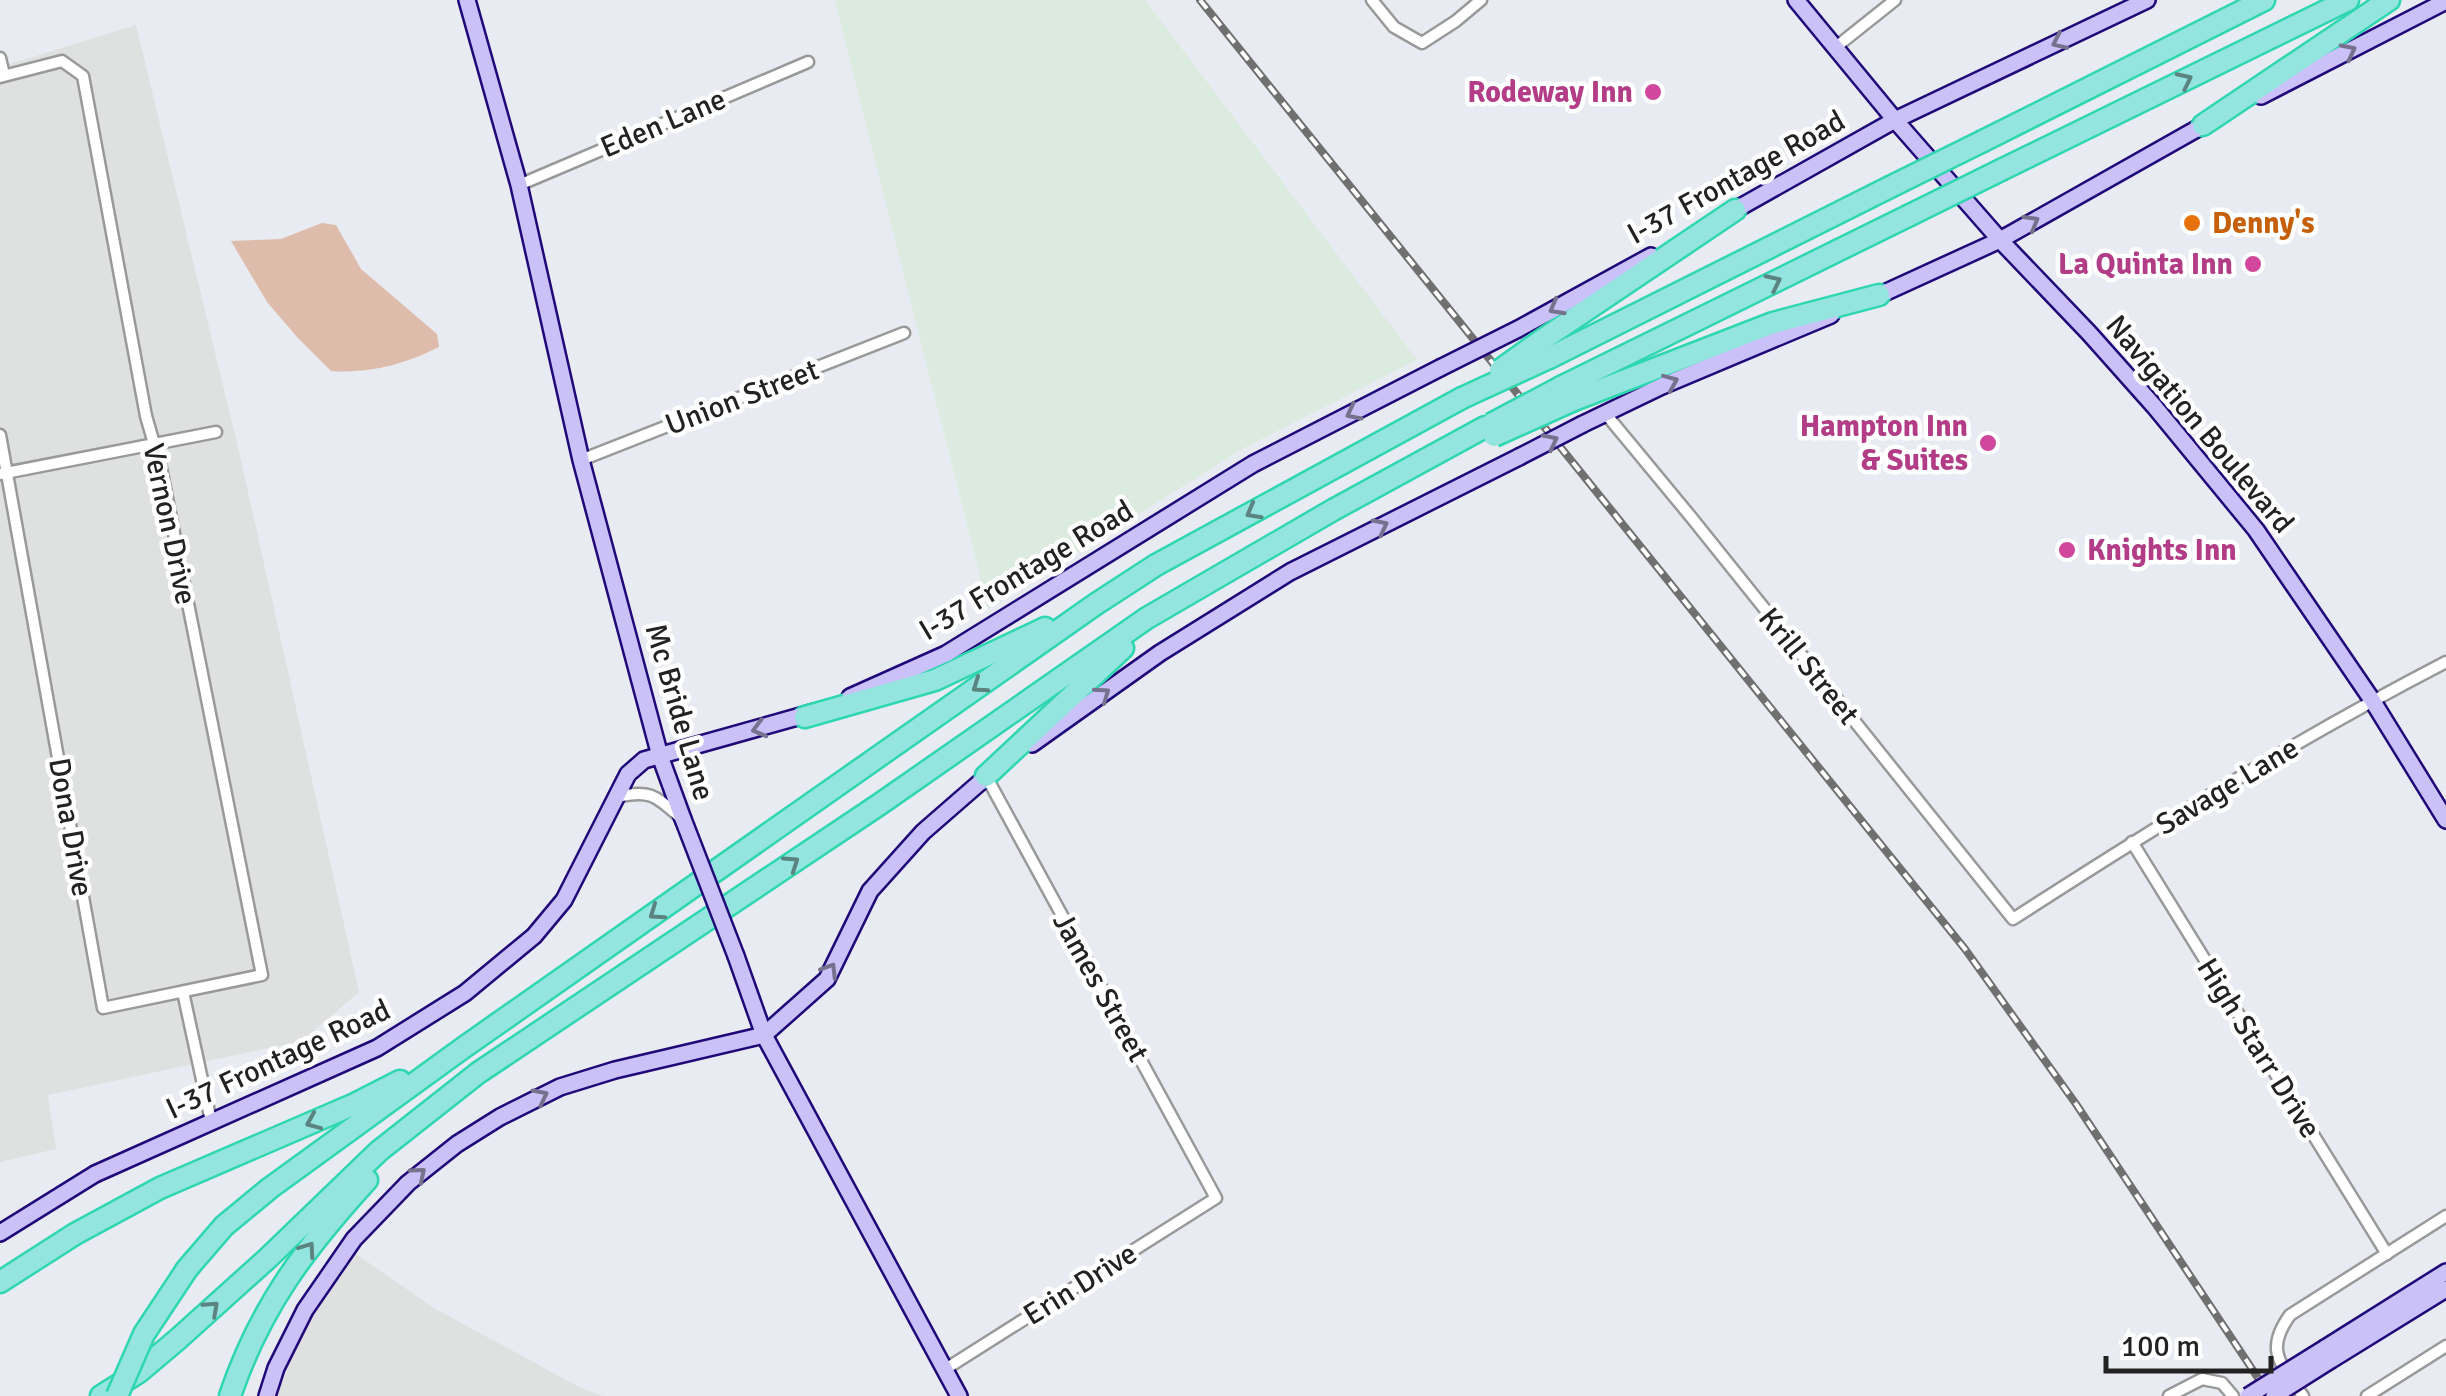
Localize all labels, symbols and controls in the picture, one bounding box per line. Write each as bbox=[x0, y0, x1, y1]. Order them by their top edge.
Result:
one-way arrow bbox=[2051, 29, 2069, 49]
one-way arrow bbox=[2338, 44, 2356, 63]
one-way arrow bbox=[2175, 73, 2193, 92]
place label: Rodeway Inn bbox=[1467, 74, 1633, 111]
street label: Eden Lane bbox=[595, 81, 731, 166]
marker: Rodeway Inn bbox=[1642, 81, 1664, 103]
street label: I-37 Frontage Road bbox=[1621, 102, 1851, 253]
place label: Denny's bbox=[2212, 205, 2315, 242]
marker: Denny's bbox=[2181, 212, 2203, 234]
one-way arrow bbox=[2021, 215, 2039, 234]
place label: La Quinta Inn bbox=[2058, 246, 2233, 283]
marker: La Quinta Inn bbox=[2242, 253, 2264, 275]
one-way arrow bbox=[1764, 275, 1782, 294]
one-way arrow bbox=[1548, 296, 1566, 316]
street label: Navigation Boulevard bbox=[2098, 308, 2302, 541]
street label: Union Street bbox=[660, 351, 824, 444]
one-way arrow bbox=[1661, 374, 1679, 394]
one-way arrow bbox=[1346, 401, 1364, 420]
place label: Hampton Inn & Suites bbox=[1800, 408, 1968, 479]
marker: Hampton Inn & Suites bbox=[1977, 432, 1999, 454]
one-way arrow bbox=[1540, 434, 1558, 453]
street label: Vernon Drive bbox=[134, 440, 205, 608]
street label: I-37 Frontage Road bbox=[913, 492, 1140, 649]
one-way arrow bbox=[1246, 499, 1264, 519]
one-way arrow bbox=[1371, 519, 1389, 539]
place label: Knights Inn bbox=[2087, 532, 2237, 569]
marker: Knights Inn bbox=[2056, 539, 2078, 561]
street label: Krill Street bbox=[1750, 600, 1867, 732]
street label: Mc Bride Lane bbox=[637, 620, 722, 805]
one-way arrow bbox=[972, 674, 991, 692]
one-way arrow bbox=[1092, 688, 1110, 705]
one-way arrow bbox=[751, 717, 768, 738]
street label: Savage Lane bbox=[2149, 729, 2305, 843]
street label: Dona Drive bbox=[40, 755, 101, 899]
one-way arrow bbox=[780, 857, 799, 875]
one-way arrow bbox=[649, 901, 667, 919]
street label: James Street bbox=[1044, 906, 1157, 1068]
street label: High Starr Drive bbox=[2188, 951, 2329, 1145]
one-way arrow bbox=[818, 962, 837, 980]
street label: I-37 Frontage Road bbox=[160, 991, 396, 1128]
one-way arrow bbox=[531, 1089, 549, 1108]
one-way arrow bbox=[306, 1110, 324, 1130]
one-way arrow bbox=[408, 1168, 426, 1186]
street label: Erin Drive bbox=[1017, 1235, 1144, 1334]
one-way arrow bbox=[296, 1242, 314, 1260]
one-way arrow bbox=[201, 1302, 219, 1320]
scale bar bbox=[2106, 1311, 2271, 1373]
text: 100 m bbox=[2121, 1328, 2200, 1365]

